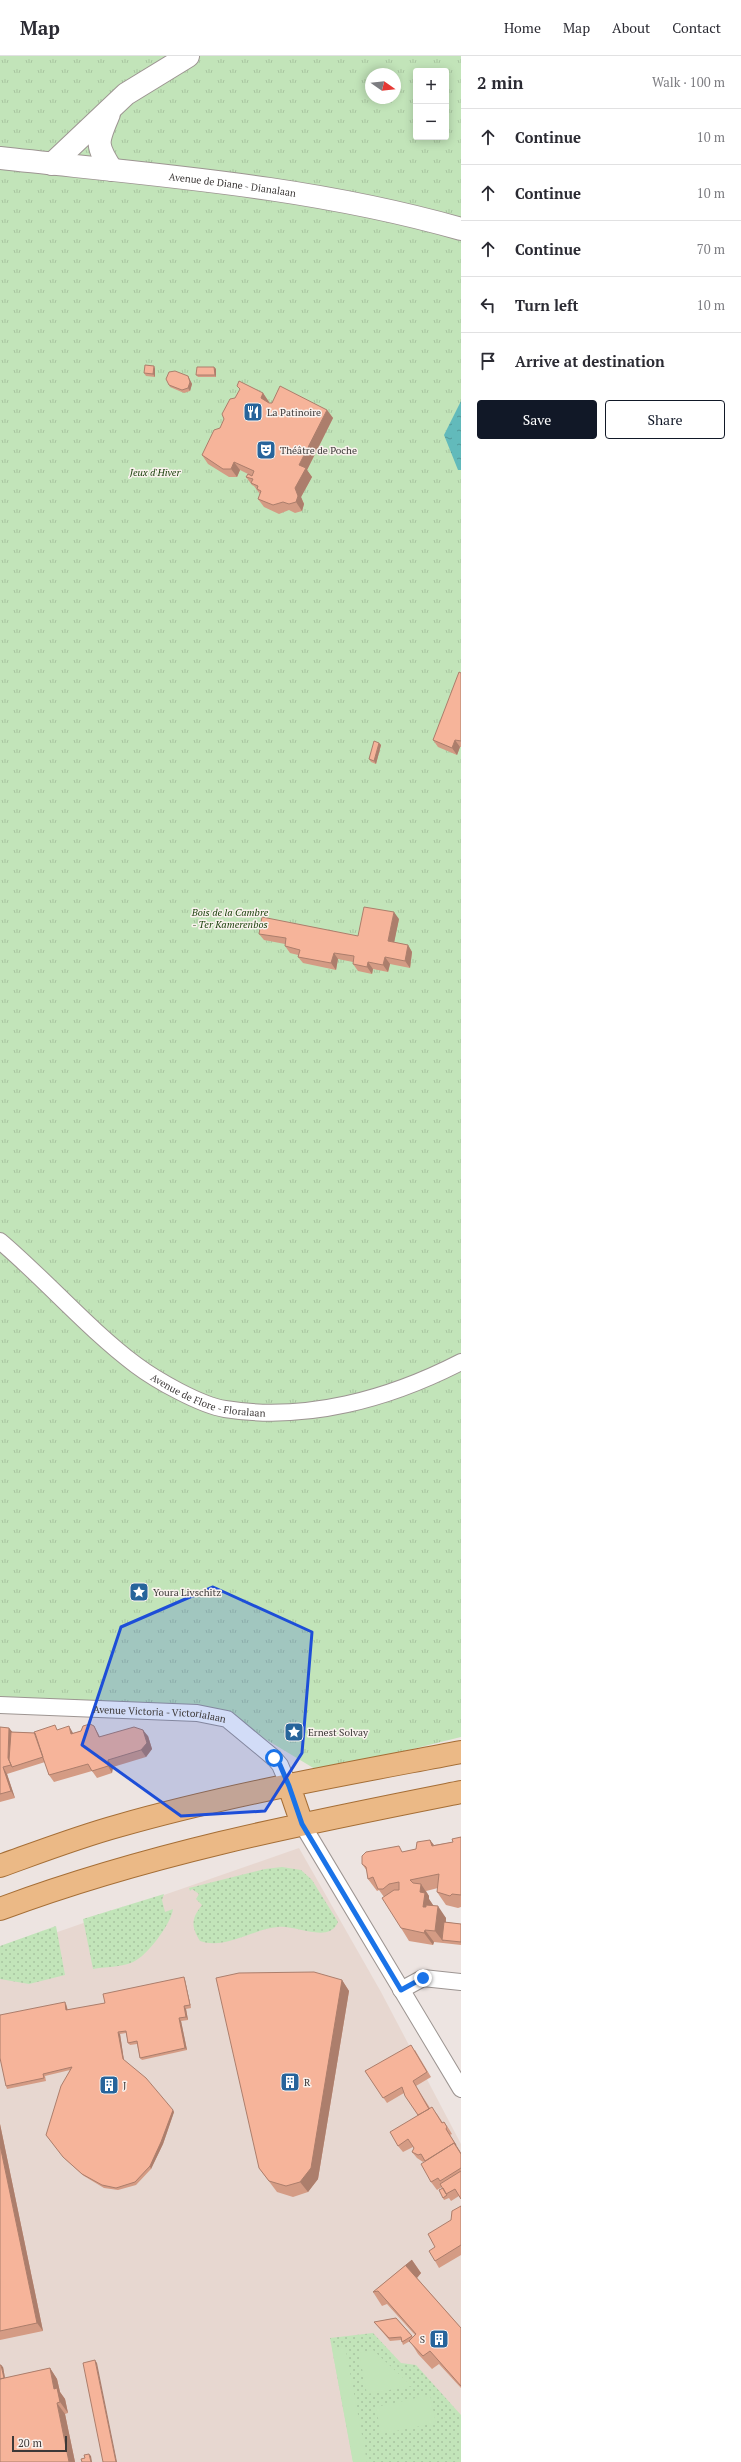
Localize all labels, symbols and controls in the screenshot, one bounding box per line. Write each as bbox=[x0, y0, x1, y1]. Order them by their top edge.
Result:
text: Map bbox=[20, 15, 60, 40]
text: Home bbox=[504, 18, 541, 37]
text: Map bbox=[563, 18, 590, 37]
text: About bbox=[612, 18, 650, 37]
text: Contact bbox=[672, 18, 721, 37]
north arrow bbox=[365, 68, 401, 104]
map controls bbox=[413, 68, 449, 140]
button: + bbox=[413, 68, 449, 104]
text: 2 min bbox=[477, 71, 524, 94]
text: Walk · 100 m bbox=[652, 73, 725, 91]
button: − bbox=[413, 104, 449, 140]
icon: ahead bbox=[477, 126, 499, 148]
text: Continue bbox=[515, 127, 581, 147]
text: 10 m bbox=[697, 128, 725, 146]
street label: Avenue de Diane - Dianalaan bbox=[168, 170, 297, 200]
icon: ahead bbox=[477, 182, 499, 204]
text: Continue bbox=[515, 183, 581, 203]
text: 10 m bbox=[697, 184, 725, 202]
icon: ahead bbox=[477, 238, 499, 260]
text: Continue bbox=[515, 239, 581, 259]
text: 70 m bbox=[697, 240, 725, 258]
icon: left bbox=[477, 294, 499, 316]
text: Turn left bbox=[515, 295, 579, 315]
text: 10 m bbox=[697, 296, 725, 314]
icon: arrive bbox=[477, 350, 499, 372]
text: Arrive at destination bbox=[515, 351, 665, 371]
button: Save bbox=[477, 400, 597, 439]
button: Share bbox=[605, 400, 725, 439]
restaurant icon: La Patinoire bbox=[242, 401, 264, 423]
place label: La Patinoire bbox=[267, 406, 321, 419]
theatre icon: Théâtre de Poche bbox=[255, 439, 277, 461]
place label: Théâtre de Poche bbox=[280, 444, 357, 457]
park label: Jeux d'Hiver bbox=[129, 466, 181, 479]
park label: Bois de la Cambre - Ter Kamerenbos bbox=[191, 906, 269, 931]
street label: Avenue de Flore - Floralaan bbox=[148, 1371, 266, 1420]
place icon: Youra Livschitz bbox=[128, 1581, 150, 1603]
place label: Youra Livschitz bbox=[153, 1586, 221, 1599]
street label: Avenue Victoria - Victorialaan bbox=[93, 1703, 227, 1726]
place icon: Ernest Solvay bbox=[283, 1721, 305, 1743]
place label: Ernest Solvay bbox=[308, 1726, 369, 1739]
route start bbox=[265, 1749, 283, 1767]
route end bbox=[414, 1969, 432, 1987]
building icon: R bbox=[279, 2071, 301, 2093]
building icon: J bbox=[98, 2074, 120, 2096]
place label: R bbox=[304, 2076, 311, 2089]
place label: J bbox=[123, 2079, 126, 2092]
building icon: S bbox=[428, 2328, 450, 2350]
place label: S bbox=[420, 2333, 425, 2346]
scale bar bbox=[12, 2434, 67, 2453]
text: 20 m bbox=[18, 2436, 42, 2450]

